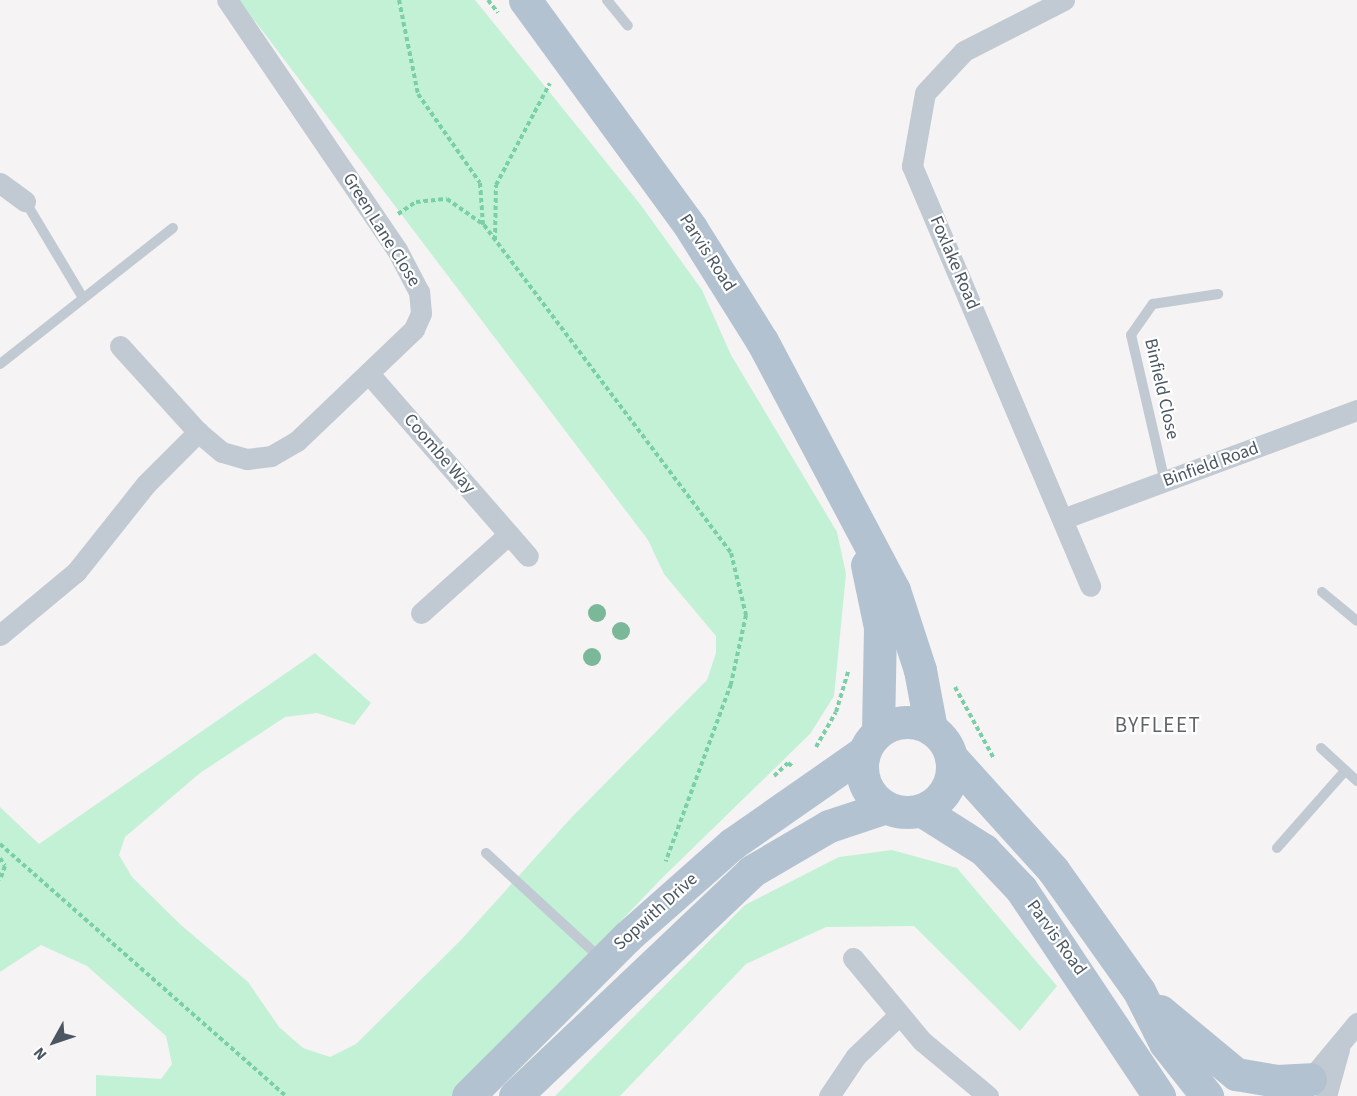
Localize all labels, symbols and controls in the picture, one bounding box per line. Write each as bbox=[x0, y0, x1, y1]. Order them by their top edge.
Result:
street label: Green Lane Close bbox=[337, 169, 425, 291]
street label: Parvis Road bbox=[674, 210, 740, 296]
street label: Foxlake Road bbox=[925, 213, 983, 313]
street label: Binfield Close bbox=[1139, 337, 1183, 441]
street label: Coombe Way bbox=[399, 410, 479, 498]
street label: Binfield Road bbox=[1160, 438, 1262, 492]
district label: BYFLEET bbox=[1115, 712, 1201, 738]
street label: Sopwith Drive bbox=[610, 869, 702, 955]
street label: Parvis Road bbox=[1021, 896, 1091, 980]
north arrow bbox=[24, 1012, 84, 1072]
text: N bbox=[28, 1042, 52, 1065]

